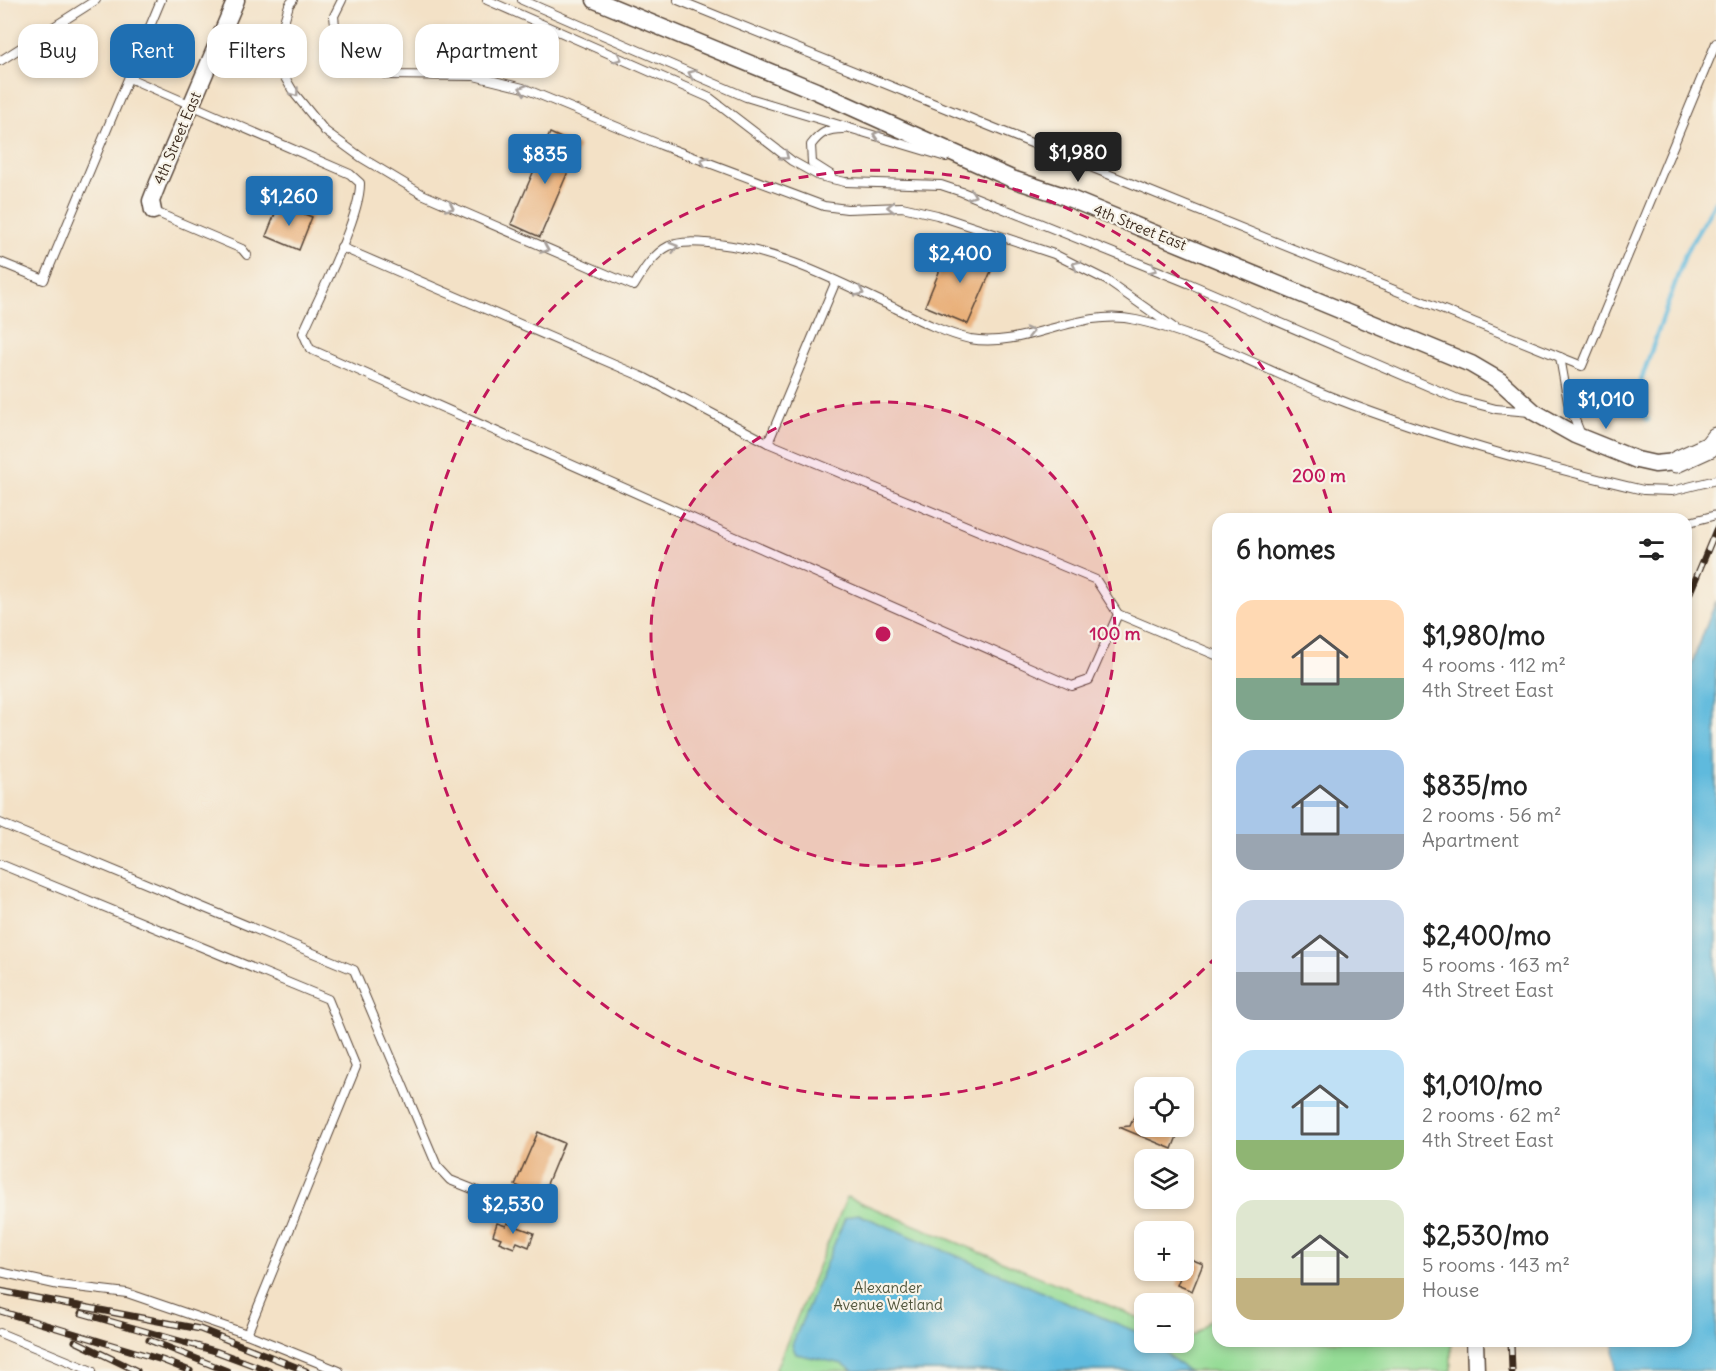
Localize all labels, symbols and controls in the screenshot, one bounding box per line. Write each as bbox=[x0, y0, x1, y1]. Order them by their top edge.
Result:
chip: Buy bbox=[18, 24, 98, 78]
chip: Rent bbox=[110, 24, 195, 78]
chip: Filters bbox=[207, 24, 307, 78]
chip: New bbox=[319, 24, 403, 78]
chip: Apartment bbox=[415, 24, 559, 78]
one-way arrow bbox=[612, 50, 623, 62]
one-way arrow bbox=[687, 69, 698, 81]
one-way arrow bbox=[518, 84, 529, 96]
one-way arrow bbox=[288, 87, 299, 98]
street label: 4th Street East bbox=[149, 89, 205, 187]
one-way arrow bbox=[872, 130, 883, 142]
pin: $1,980 bbox=[1029, 132, 1127, 183]
pin: $835 bbox=[509, 134, 581, 185]
text: $1,980 bbox=[1048, 139, 1108, 164]
text: $835 bbox=[522, 141, 568, 166]
one-way arrow bbox=[779, 148, 790, 159]
one-way arrow bbox=[699, 156, 710, 169]
pin: $1,260 bbox=[240, 176, 338, 227]
text: $1,260 bbox=[260, 183, 318, 208]
one-way arrow bbox=[966, 188, 977, 201]
one-way arrow bbox=[444, 200, 455, 212]
street label: 4th Street East bbox=[1091, 200, 1189, 254]
one-way arrow bbox=[886, 201, 895, 213]
pin: $2,400 bbox=[911, 233, 1009, 284]
text: $2,400 bbox=[928, 240, 992, 265]
one-way arrow bbox=[539, 242, 550, 254]
one-way arrow bbox=[668, 242, 679, 254]
one-way arrow bbox=[1072, 260, 1083, 272]
one-way arrow bbox=[1147, 262, 1158, 274]
one-way arrow bbox=[853, 285, 864, 297]
one-way arrow bbox=[1024, 327, 1034, 340]
pin: $1,010 bbox=[1557, 379, 1655, 430]
text: $1,010 bbox=[1577, 386, 1635, 411]
text: 200 m bbox=[1292, 464, 1346, 487]
text: 6 homes bbox=[1236, 533, 1335, 566]
icon: filters bbox=[1635, 533, 1668, 566]
text: $1,980/mo bbox=[1422, 619, 1545, 652]
text: 100 m bbox=[1090, 622, 1141, 645]
centre of rings bbox=[873, 624, 893, 644]
icon: home bbox=[1284, 624, 1356, 696]
text: 4 rooms · 112 m² bbox=[1422, 652, 1566, 677]
text: 4th Street East bbox=[1422, 677, 1553, 702]
text: $835/mo bbox=[1422, 769, 1528, 802]
icon: home bbox=[1284, 774, 1356, 846]
text: 2 rooms · 56 m² bbox=[1422, 802, 1562, 827]
text: Apartment bbox=[1422, 827, 1519, 852]
text: $2,400/mo bbox=[1422, 919, 1551, 952]
icon: home bbox=[1284, 924, 1356, 996]
text: 5 rooms · 163 m² bbox=[1422, 952, 1570, 977]
text: 4th Street East bbox=[1422, 977, 1553, 1002]
text: $1,010/mo bbox=[1422, 1069, 1543, 1102]
icon: home bbox=[1284, 1074, 1356, 1146]
map controls bbox=[1134, 1077, 1194, 1353]
button: locate bbox=[1134, 1077, 1194, 1137]
text: 2 rooms · 62 m² bbox=[1422, 1102, 1561, 1127]
text: 4th Street East bbox=[1422, 1127, 1553, 1152]
button: layers bbox=[1134, 1149, 1194, 1209]
pin: $2,530 bbox=[464, 1184, 562, 1235]
text: $2,530 bbox=[482, 1191, 544, 1216]
text: $2,530/mo bbox=[1422, 1219, 1549, 1252]
button: + bbox=[1134, 1221, 1194, 1281]
icon: home bbox=[1284, 1224, 1356, 1296]
text: 5 rooms · 143 m² bbox=[1422, 1252, 1570, 1277]
text: House bbox=[1422, 1277, 1479, 1302]
park label: Alexander Avenue Wetland bbox=[833, 1278, 943, 1314]
button: − bbox=[1134, 1293, 1194, 1353]

